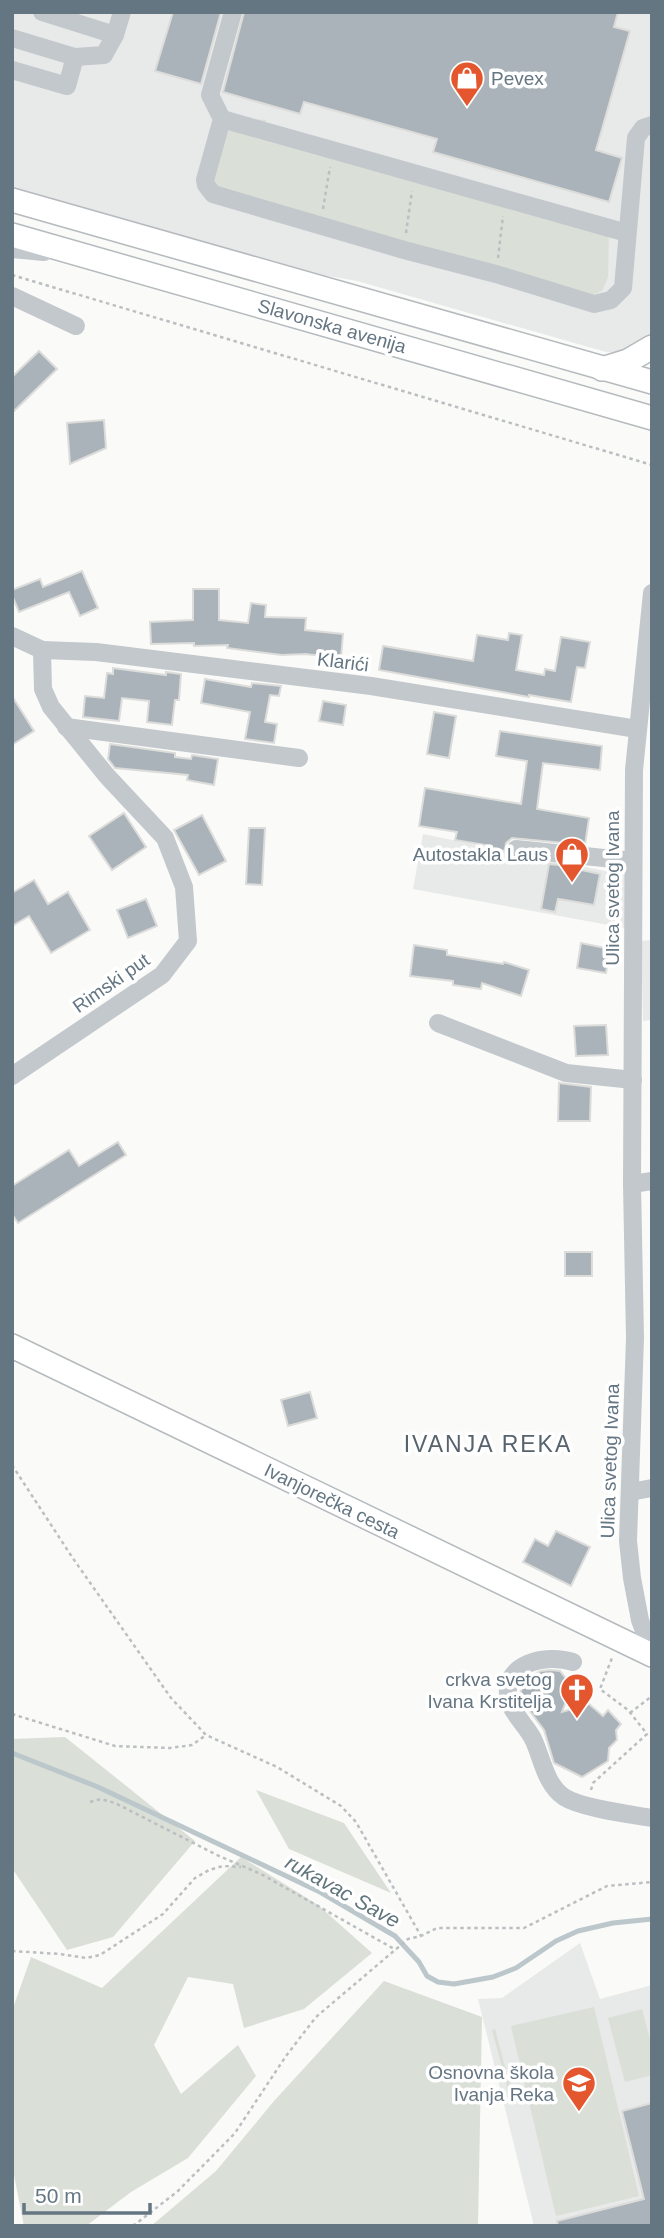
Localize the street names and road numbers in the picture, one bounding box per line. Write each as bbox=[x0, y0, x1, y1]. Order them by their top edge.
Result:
street label: Slavonska avenija bbox=[255, 295, 409, 357]
street label: Klarići bbox=[316, 648, 370, 676]
street label: Ulica svetog Ivana bbox=[602, 810, 623, 966]
street label: Rimski put bbox=[69, 949, 154, 1017]
street label: Ulica svetog Ivana bbox=[597, 1383, 623, 1539]
street label: Ivanjorečka cesta bbox=[261, 1459, 403, 1543]

